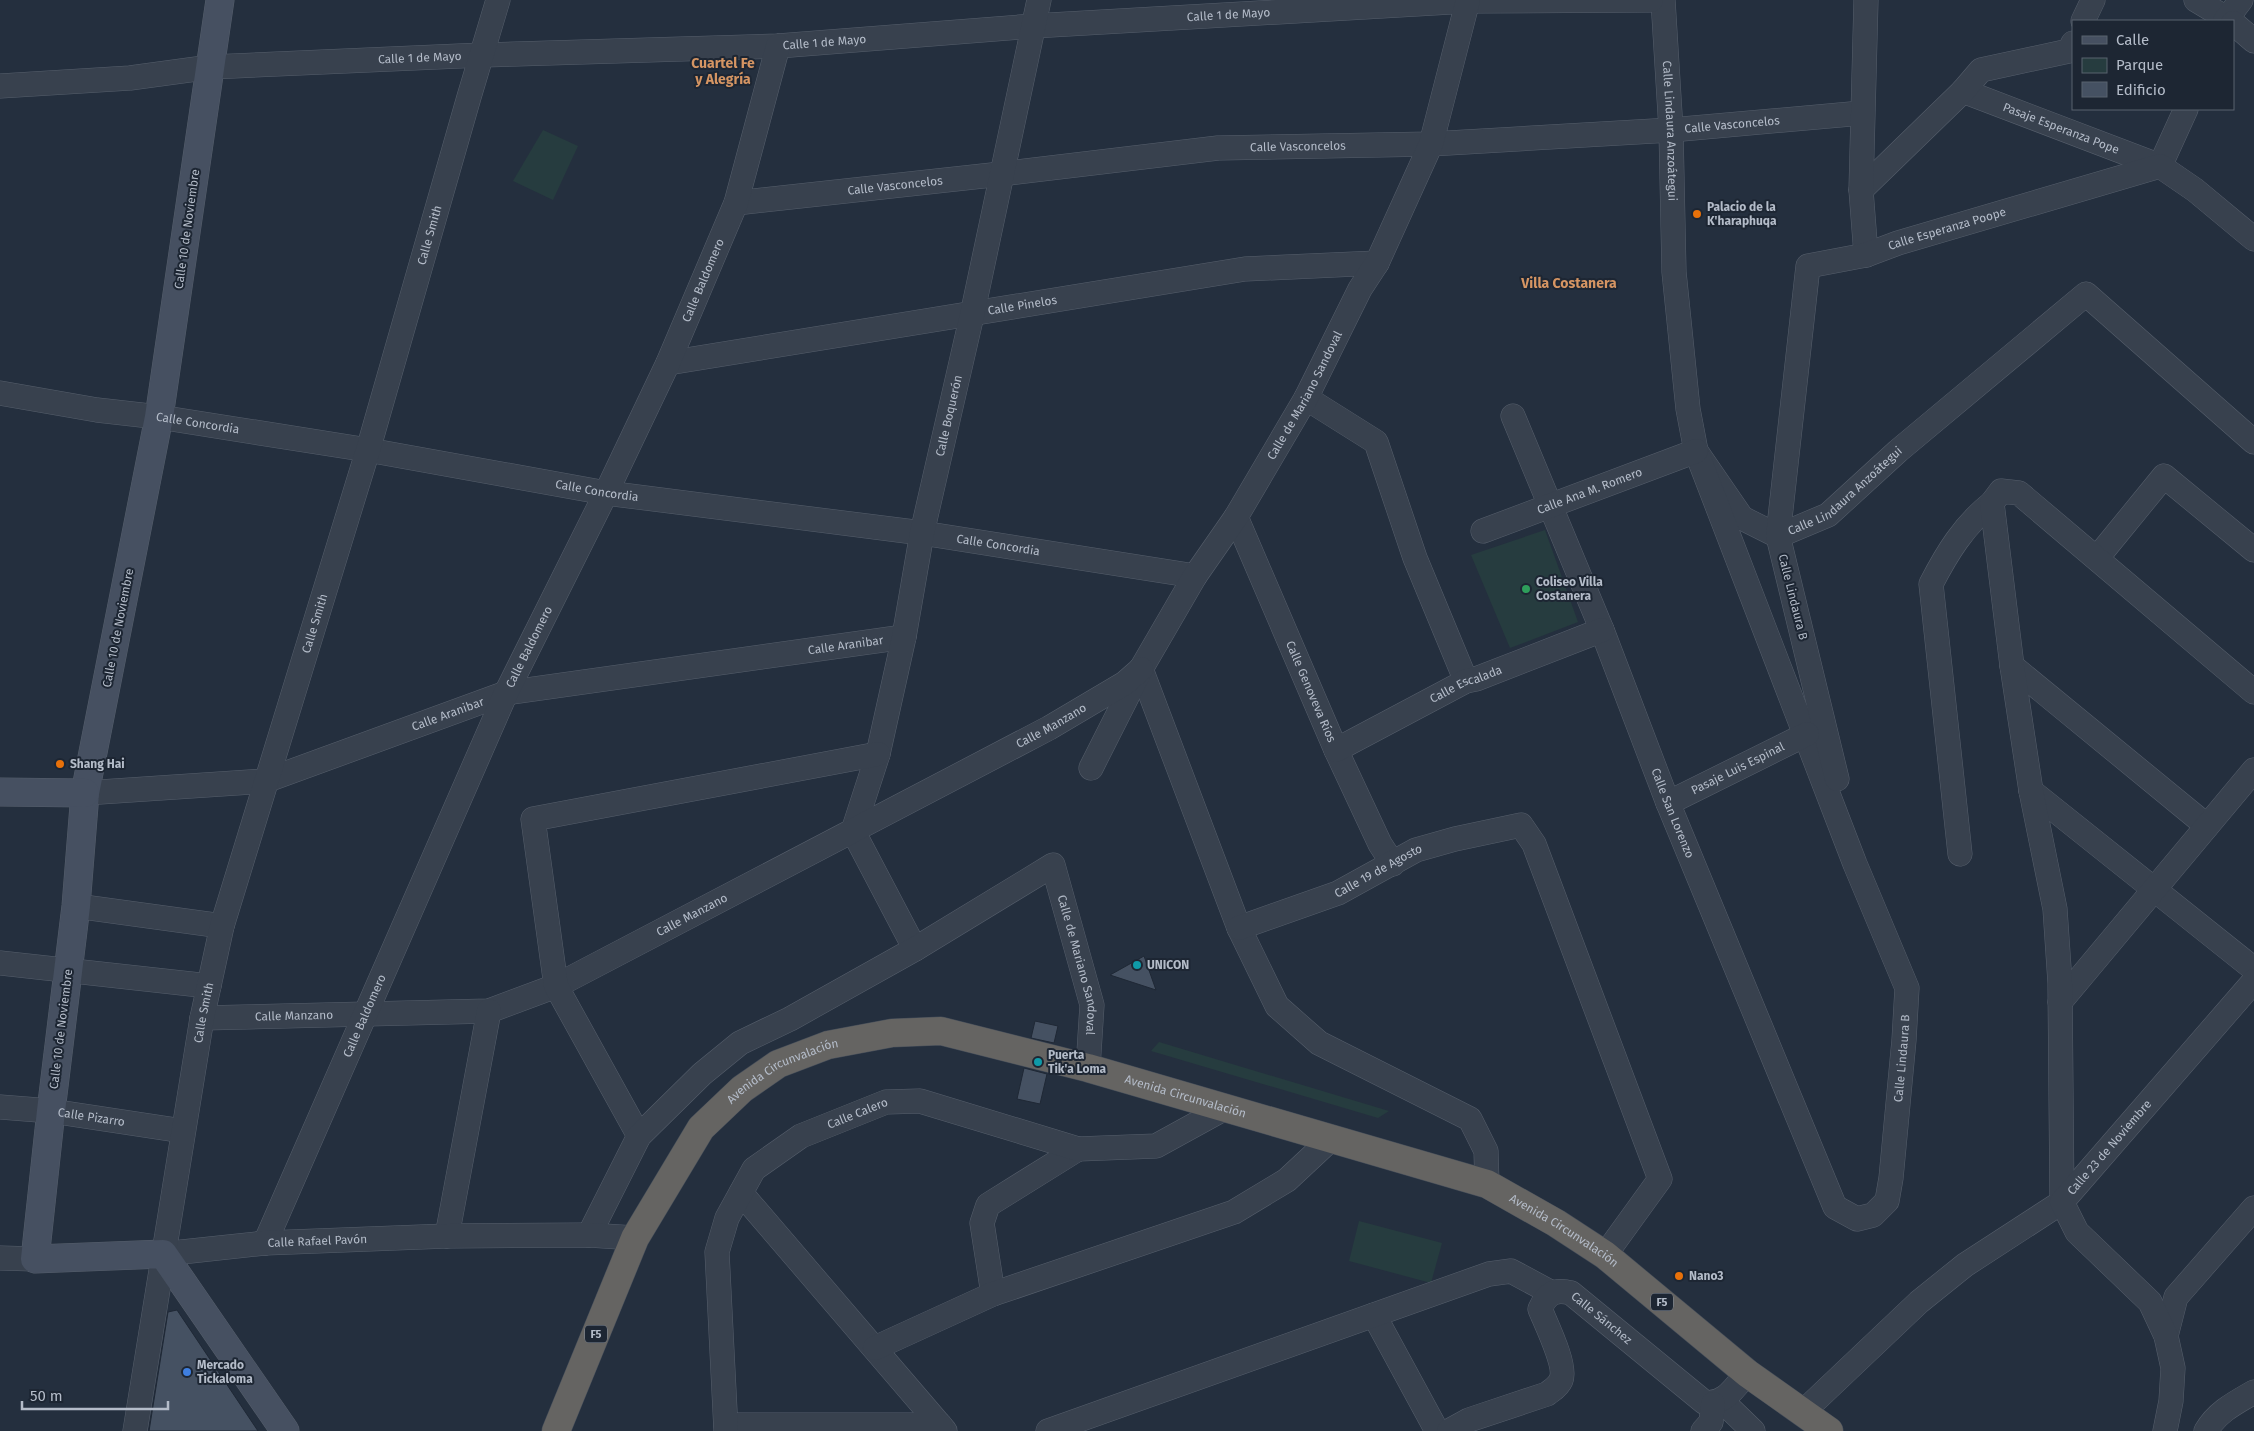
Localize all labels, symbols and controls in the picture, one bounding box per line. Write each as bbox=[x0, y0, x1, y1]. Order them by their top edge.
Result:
street label: Calle 1 de Mayo bbox=[1186, 5, 1271, 24]
legend bbox=[2072, 20, 2234, 110]
text: Calle bbox=[2116, 31, 2149, 49]
street label: Calle 1 de Mayo bbox=[782, 32, 867, 53]
street label: Calle 1 de Mayo bbox=[378, 49, 462, 67]
district label: Cuartel Fe y Alegría bbox=[691, 55, 755, 88]
text: Parque bbox=[2116, 56, 2163, 74]
street label: Calle Lindaura Anzoátegui bbox=[1660, 60, 1679, 201]
text: Edificio bbox=[2116, 81, 2166, 99]
street label: Pasaje Esperanza Pope bbox=[2001, 100, 2121, 157]
street label: Calle Vasconcelos bbox=[1684, 113, 1781, 136]
street label: Calle Vasconcelos bbox=[1250, 139, 1346, 154]
street label: Calle 10 de Noviembre bbox=[172, 168, 202, 290]
street label: Calle Vasconcelos bbox=[847, 173, 944, 198]
place label: Palacio de la K'haraphuqa bbox=[1707, 200, 1777, 228]
street label: Calle Smith bbox=[414, 204, 445, 266]
street label: Calle Esperanza Poope bbox=[1886, 205, 2008, 253]
marker: Palacio de la K'haraphuqa bbox=[1691, 208, 1703, 220]
street label: Calle Baldomero bbox=[679, 236, 727, 324]
district label: Villa Costanera bbox=[1520, 275, 1617, 292]
street label: Calle Pinelos bbox=[987, 293, 1058, 318]
street label: Calle de Mariano Sandoval bbox=[1264, 328, 1345, 462]
street label: Calle Boquerón bbox=[933, 374, 965, 458]
street label: Calle Concordia bbox=[155, 410, 240, 437]
street label: Calle Lindaura Anzoátegui bbox=[1786, 444, 1905, 538]
street label: Calle Ana M. Romero bbox=[1535, 465, 1644, 517]
street label: Calle Concordia bbox=[554, 477, 639, 504]
street label: Calle Concordia bbox=[956, 532, 1041, 558]
street label: Calle Lindaura B bbox=[1776, 553, 1810, 641]
street label: Calle 10 de Noviembre bbox=[100, 567, 136, 689]
place label: Coliseo Villa Costanera bbox=[1536, 575, 1603, 603]
marker: Coliseo Villa Costanera bbox=[1520, 583, 1532, 595]
street label: Calle Smith bbox=[299, 592, 330, 655]
street label: Calle Baldomero bbox=[503, 604, 555, 690]
street label: Calle Aranibar bbox=[807, 633, 885, 657]
street label: Calle Genoveva Ríos bbox=[1283, 639, 1339, 745]
street label: Calle Escalada bbox=[1427, 663, 1504, 706]
street label: Calle Aranibar bbox=[410, 695, 486, 734]
street label: Calle Manzano bbox=[1014, 700, 1089, 751]
street label: Pasaje Luis Espinal bbox=[1689, 739, 1787, 797]
place label: Shang Hai bbox=[70, 757, 125, 771]
marker: Shang Hai bbox=[54, 758, 66, 770]
street label: Calle San Lorenzo bbox=[1648, 766, 1697, 860]
street label: Calle 19 de Agosto bbox=[1332, 842, 1424, 901]
street label: Calle Manzano bbox=[654, 891, 730, 939]
street label: Calle de Mariano Sandoval bbox=[1055, 893, 1099, 1036]
place label: UNICON bbox=[1147, 958, 1189, 972]
marker: UNICON bbox=[1131, 959, 1143, 971]
street label: Calle 10 de Noviembre bbox=[47, 968, 75, 1090]
street label: Calle Baldomero bbox=[340, 972, 389, 1060]
street label: Calle Smith bbox=[191, 981, 217, 1044]
street label: Calle Manzano bbox=[255, 1008, 333, 1024]
street label: Calle Lindaura B bbox=[1891, 1014, 1912, 1103]
street label: Avenida Circunvalación bbox=[724, 1036, 839, 1107]
place label: Puerta Tik'a Loma bbox=[1048, 1048, 1107, 1076]
marker: Puerta Tik'a Loma bbox=[1032, 1056, 1044, 1068]
street label: Avenida Circunvalación bbox=[1123, 1072, 1248, 1121]
street label: Calle Calero bbox=[825, 1095, 890, 1132]
street label: Calle 23 de Noviembre bbox=[2064, 1097, 2154, 1198]
street label: Calle Pizarro bbox=[57, 1105, 126, 1129]
street label: Avenida Circunvalación bbox=[1507, 1191, 1621, 1270]
street label: Calle Rafael Pavón bbox=[267, 1232, 367, 1250]
place label: Nano3 bbox=[1689, 1269, 1723, 1283]
marker: Nano3 bbox=[1673, 1270, 1685, 1282]
street label: Calle Sánchez bbox=[1568, 1289, 1635, 1347]
road number: F5 bbox=[1651, 1294, 1673, 1310]
road number: F5 bbox=[585, 1326, 607, 1342]
place label: Mercado Tickaloma bbox=[197, 1358, 253, 1386]
marker: Mercado Tickaloma bbox=[181, 1366, 193, 1378]
scale bar bbox=[22, 1378, 169, 1410]
text: 50 m bbox=[30, 1387, 63, 1405]

